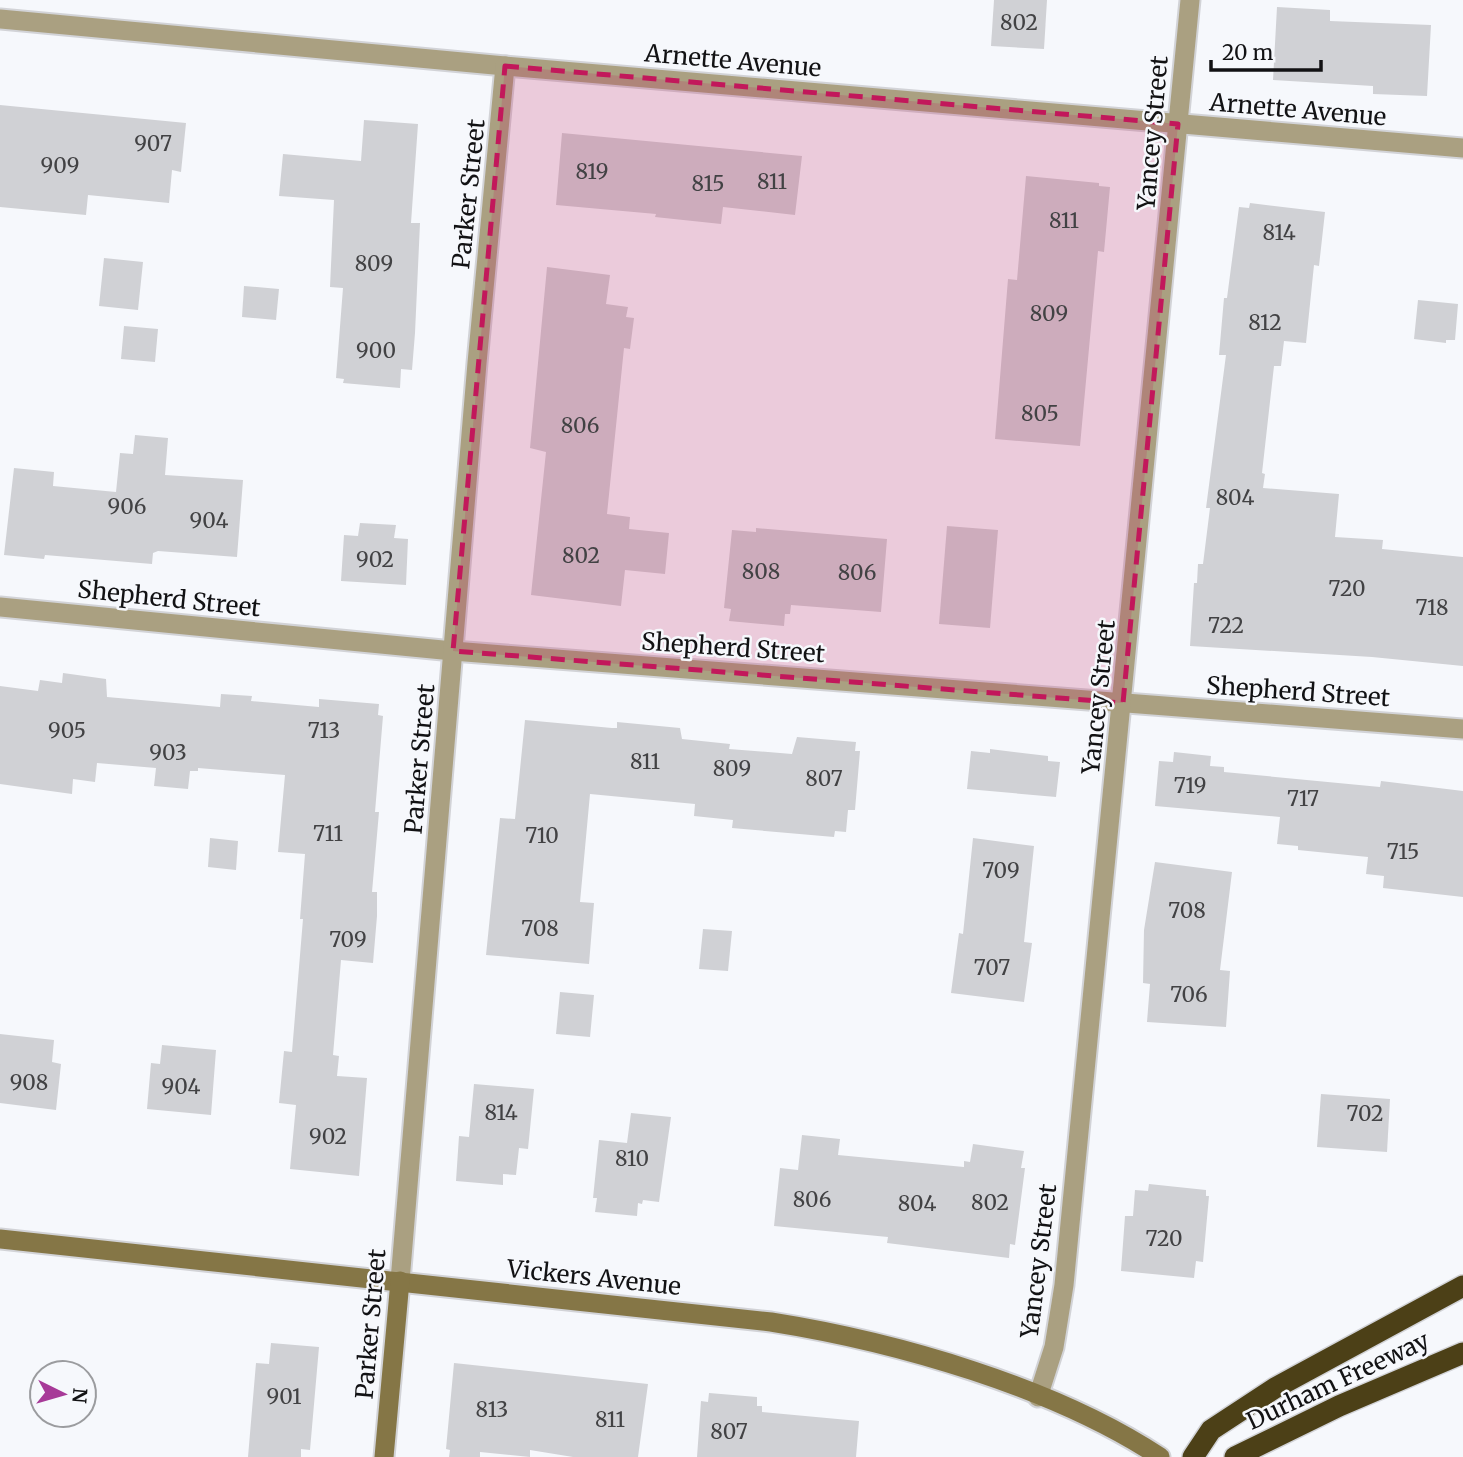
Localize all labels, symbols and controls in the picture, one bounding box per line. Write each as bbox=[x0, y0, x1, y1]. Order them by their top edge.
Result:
house number: 802 bbox=[1000, 9, 1038, 36]
scale bar bbox=[1211, 28, 1321, 72]
street label: Arnette Avenue bbox=[642, 37, 823, 84]
text: 20 m bbox=[1222, 39, 1274, 66]
street label: Yancey Street bbox=[1130, 54, 1175, 213]
street label: Arnette Avenue bbox=[1207, 86, 1388, 133]
street label: Parker Street bbox=[445, 117, 492, 270]
house number: 907 bbox=[134, 130, 172, 157]
house number: 909 bbox=[41, 152, 79, 179]
house number: 819 bbox=[575, 158, 609, 185]
house number: 811 bbox=[757, 168, 787, 195]
house number: 815 bbox=[692, 170, 724, 197]
house number: 811 bbox=[1049, 207, 1079, 234]
house number: 814 bbox=[1262, 219, 1296, 246]
house number: 809 bbox=[355, 250, 393, 277]
house number: 809 bbox=[1030, 300, 1068, 327]
house number: 812 bbox=[1248, 309, 1282, 336]
house number: 900 bbox=[356, 337, 396, 364]
house number: 805 bbox=[1021, 400, 1059, 427]
house number: 806 bbox=[561, 412, 599, 439]
house number: 804 bbox=[1216, 484, 1254, 511]
house number: 906 bbox=[108, 493, 146, 520]
house number: 904 bbox=[190, 507, 229, 534]
house number: 802 bbox=[562, 542, 600, 569]
house number: 902 bbox=[356, 546, 394, 573]
house number: 808 bbox=[742, 558, 780, 585]
house number: 806 bbox=[838, 559, 876, 586]
street label: Shepherd Street bbox=[76, 573, 263, 624]
house number: 720 bbox=[1328, 575, 1366, 602]
house number: 718 bbox=[1416, 594, 1448, 621]
house number: 722 bbox=[1208, 612, 1244, 639]
street label: Yancey Street bbox=[1075, 617, 1122, 777]
street label: Shepherd Street bbox=[640, 626, 827, 669]
street label: Shepherd Street bbox=[1205, 670, 1392, 713]
street label: Parker Street bbox=[398, 682, 442, 835]
house number: 905 bbox=[48, 717, 86, 744]
house number: 713 bbox=[308, 717, 340, 744]
house number: 903 bbox=[149, 739, 187, 766]
house number: 811 bbox=[630, 748, 660, 775]
house number: 809 bbox=[713, 755, 751, 782]
house number: 807 bbox=[805, 765, 843, 792]
house number: 719 bbox=[1174, 772, 1206, 799]
house number: 717 bbox=[1287, 785, 1319, 812]
house number: 711 bbox=[313, 820, 343, 847]
house number: 710 bbox=[525, 822, 559, 849]
house number: 715 bbox=[1387, 838, 1419, 865]
house number: 709 bbox=[982, 857, 1020, 884]
house number: 708 bbox=[1168, 897, 1206, 924]
house number: 708 bbox=[521, 915, 559, 942]
house number: 709 bbox=[329, 926, 367, 953]
house number: 707 bbox=[974, 954, 1010, 981]
house number: 706 bbox=[1170, 981, 1208, 1008]
house number: 908 bbox=[10, 1069, 48, 1096]
house number: 904 bbox=[162, 1073, 201, 1100]
house number: 814 bbox=[484, 1099, 518, 1126]
house number: 702 bbox=[1347, 1100, 1383, 1127]
house number: 902 bbox=[309, 1123, 347, 1150]
house number: 810 bbox=[615, 1145, 649, 1172]
street label: Yancey Street bbox=[1014, 1181, 1063, 1341]
house number: 806 bbox=[793, 1186, 831, 1213]
house number: 802 bbox=[971, 1189, 1009, 1216]
house number: 804 bbox=[898, 1190, 936, 1217]
house number: 720 bbox=[1145, 1225, 1183, 1252]
street label: Parker Street bbox=[349, 1247, 393, 1400]
street label: Vickers Avenue bbox=[505, 1253, 683, 1302]
street label: Durham Freeway bbox=[1241, 1325, 1434, 1436]
north arrow bbox=[28, 1359, 98, 1429]
house number: 901 bbox=[267, 1383, 301, 1410]
text: N bbox=[67, 1387, 93, 1404]
house number: 813 bbox=[476, 1396, 508, 1423]
house number: 811 bbox=[595, 1406, 625, 1433]
house number: 807 bbox=[710, 1418, 748, 1445]

